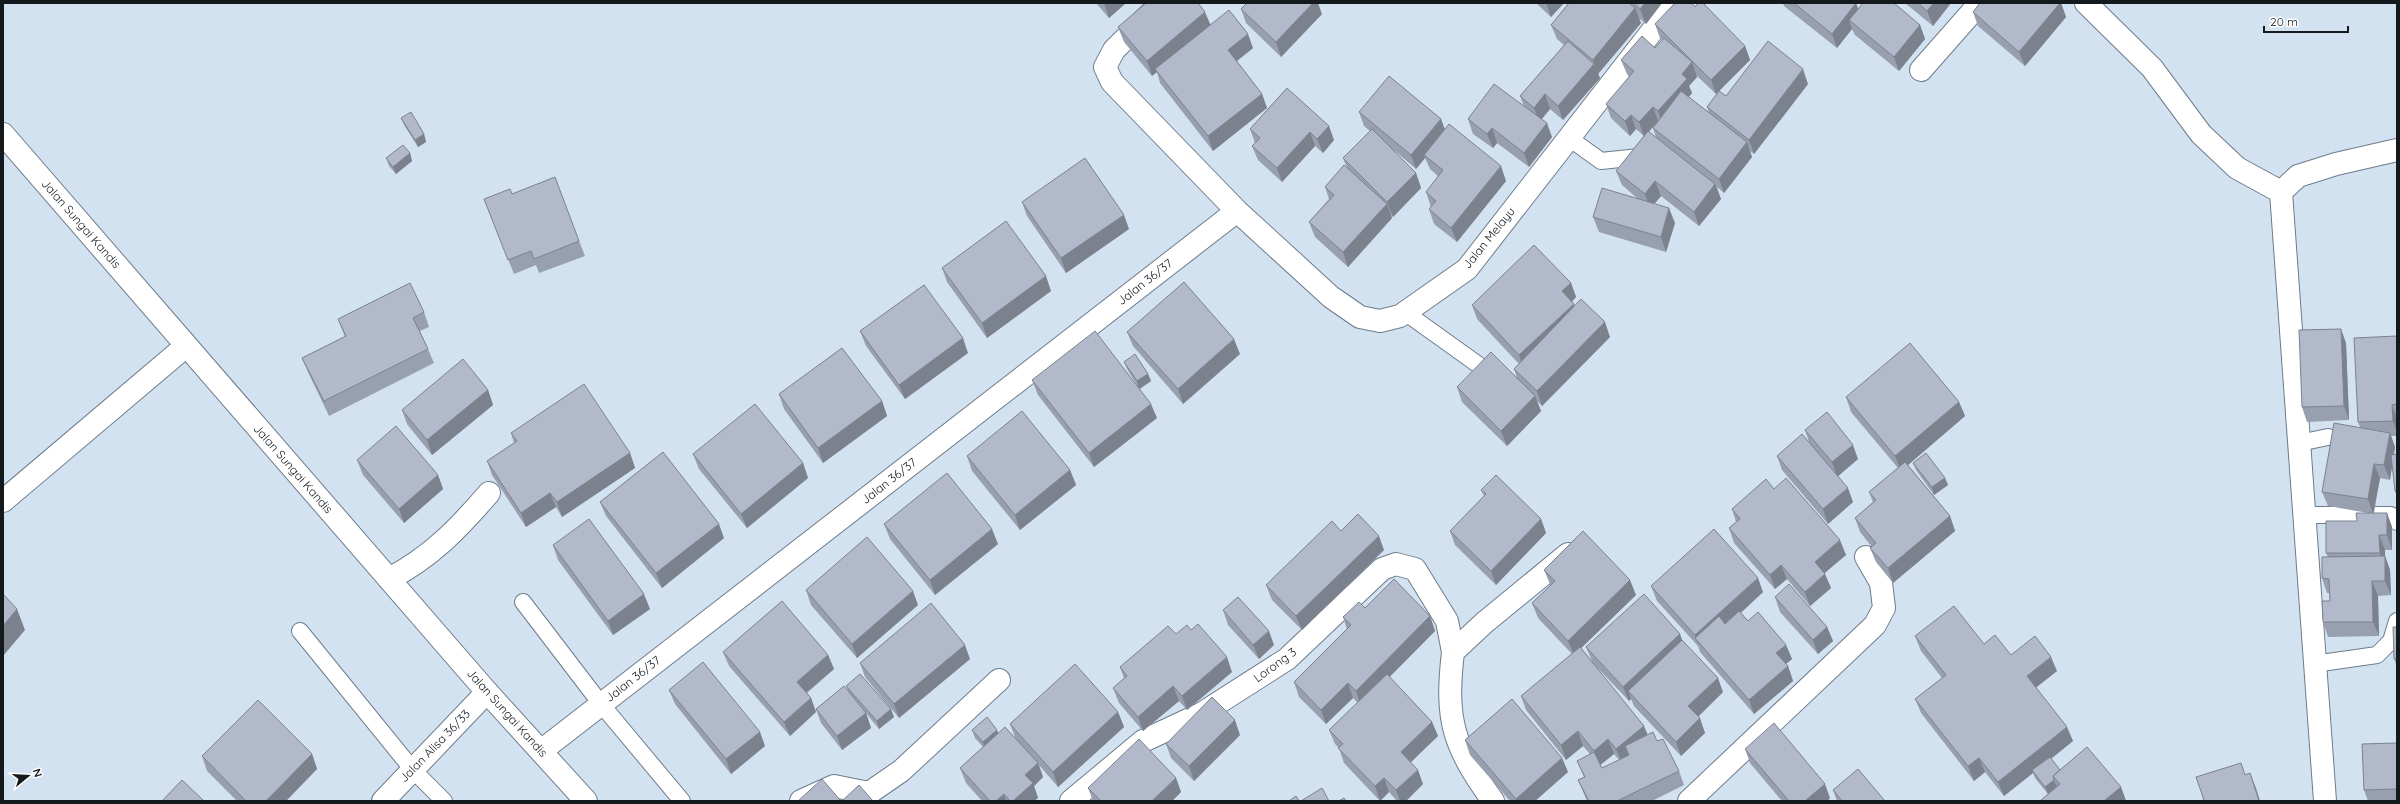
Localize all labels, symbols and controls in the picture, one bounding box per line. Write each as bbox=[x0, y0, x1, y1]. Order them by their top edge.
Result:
scale bar bbox=[2264, 8, 2348, 34]
text: 20 m bbox=[2270, 14, 2298, 29]
street label: Jalan Sungai Kandis bbox=[39, 176, 124, 272]
street label: Jalan Melayu bbox=[1459, 204, 1518, 271]
street label: Jalan 36/37 bbox=[1114, 255, 1175, 308]
street label: Jalan Sungai Kandis bbox=[251, 421, 336, 517]
street label: Jalan 36/37 bbox=[858, 454, 919, 507]
street label: Lorong 3 bbox=[1250, 644, 1299, 685]
street label: Jalan 36/37 bbox=[602, 652, 663, 705]
street label: Jalan Sungai Kandis bbox=[464, 666, 551, 760]
street label: Jalan Alisa 36/33 bbox=[396, 706, 473, 785]
north arrow bbox=[8, 756, 48, 796]
text: N bbox=[30, 767, 45, 779]

